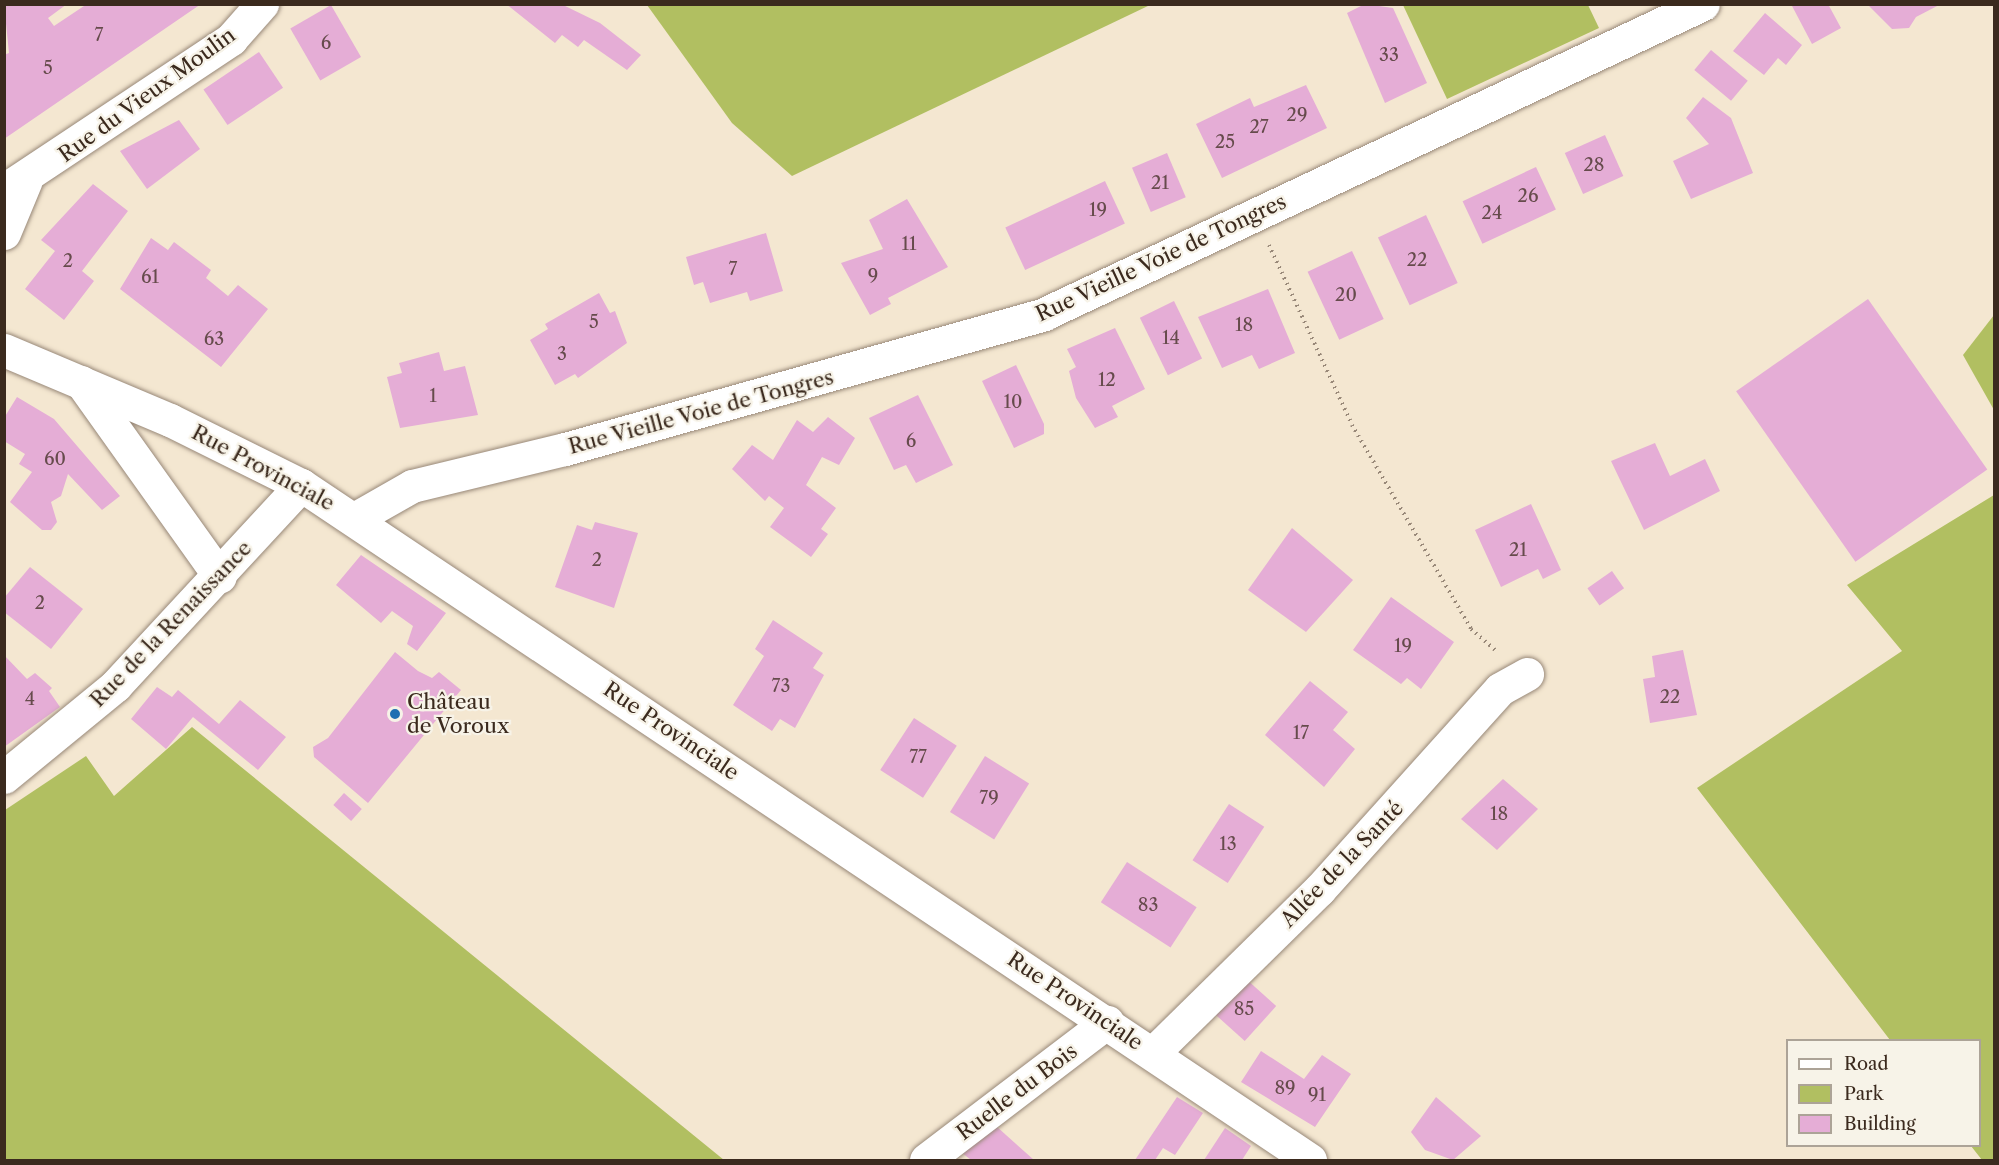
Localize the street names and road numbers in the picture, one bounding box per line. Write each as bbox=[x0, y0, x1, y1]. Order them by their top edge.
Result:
street label: Rue du Vieux Moulin bbox=[53, 22, 241, 168]
street label: Rue Vieille Voie de Tongres bbox=[1031, 188, 1291, 328]
street label: Rue Vieille Voie de Tongres bbox=[565, 364, 837, 460]
street label: Rue Provinciale bbox=[187, 420, 339, 516]
street label: Rue de la Renaissance bbox=[85, 536, 257, 712]
street label: Rue Provinciale bbox=[599, 676, 743, 786]
street label: Allée de la Santé bbox=[1275, 796, 1409, 932]
street label: Rue Provinciale bbox=[1003, 946, 1147, 1056]
street label: Ruelle du Bois bbox=[952, 1039, 1082, 1145]

